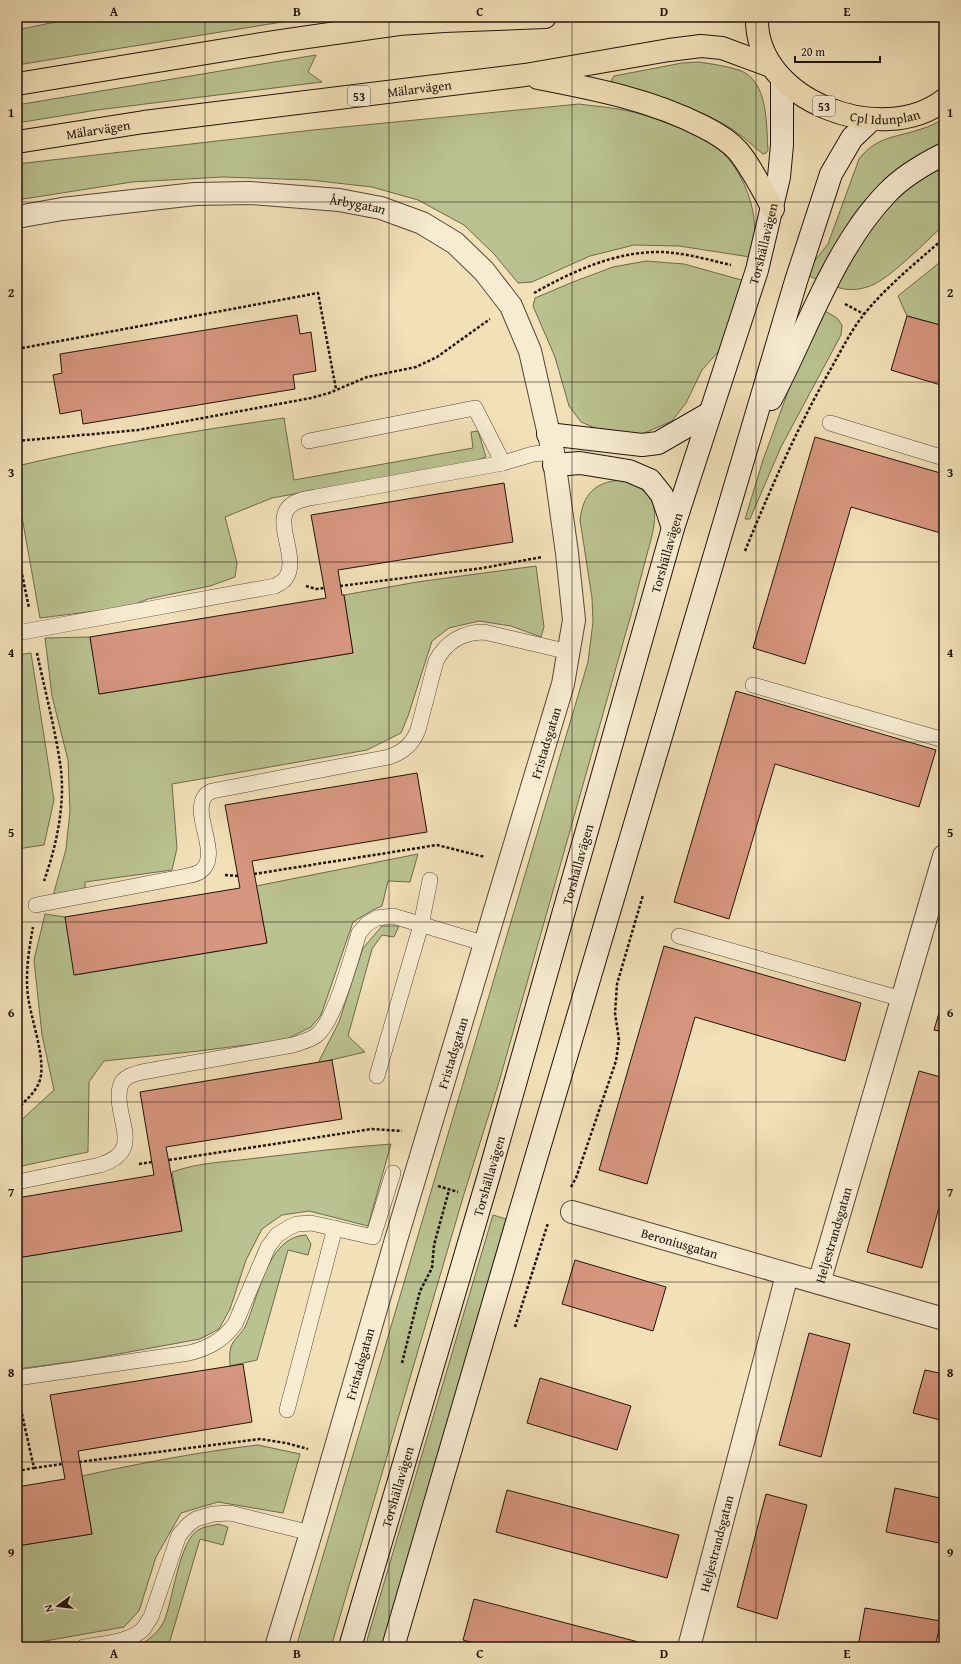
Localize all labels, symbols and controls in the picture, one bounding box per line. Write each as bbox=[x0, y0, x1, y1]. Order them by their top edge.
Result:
text: A bbox=[110, 2, 119, 21]
text: B bbox=[293, 2, 301, 21]
text: C bbox=[476, 2, 484, 21]
text: D bbox=[660, 2, 668, 21]
text: E bbox=[844, 2, 851, 21]
scale bar bbox=[795, 38, 880, 64]
text: 20 m bbox=[801, 43, 825, 60]
street label: Mälarvägen bbox=[386, 75, 453, 101]
road number: 53 bbox=[348, 86, 370, 106]
road number: 53 bbox=[813, 96, 835, 116]
text: 1 bbox=[8, 103, 14, 122]
text: 1 bbox=[947, 103, 953, 122]
street label: Cpl Idunplan bbox=[848, 104, 923, 129]
street label: Mälarvägen bbox=[65, 115, 132, 144]
street label: Årbygatan bbox=[329, 190, 390, 219]
street label: Torshällavägen bbox=[743, 200, 782, 287]
text: 2 bbox=[8, 283, 15, 302]
text: 2 bbox=[947, 283, 954, 302]
text: 3 bbox=[8, 463, 14, 482]
text: 3 bbox=[947, 463, 953, 482]
street label: Torshällavägen bbox=[645, 509, 687, 595]
text: 4 bbox=[8, 643, 15, 662]
text: 4 bbox=[947, 643, 954, 662]
street label: Fristadsgatan bbox=[526, 704, 566, 781]
street label: Torshällavägen bbox=[557, 821, 598, 907]
text: 5 bbox=[8, 823, 15, 842]
text: 5 bbox=[947, 823, 954, 842]
text: 6 bbox=[8, 1003, 15, 1022]
text: 6 bbox=[947, 1003, 954, 1022]
street label: Fristadsgatan bbox=[433, 1014, 473, 1091]
street label: Torshällavägen bbox=[468, 1133, 509, 1219]
text: 7 bbox=[8, 1183, 15, 1202]
text: 7 bbox=[947, 1183, 954, 1202]
street label: Heljestrandsgatan bbox=[810, 1184, 856, 1285]
street label: Beroniusgatan bbox=[639, 1223, 721, 1263]
street label: Fristadsgatan bbox=[341, 1325, 380, 1402]
text: 8 bbox=[8, 1363, 15, 1382]
text: 8 bbox=[947, 1363, 954, 1382]
street label: Torshällavägen bbox=[376, 1444, 418, 1529]
street label: Heljestrandsgatan bbox=[694, 1492, 738, 1594]
text: 9 bbox=[8, 1543, 15, 1562]
text: 9 bbox=[947, 1543, 954, 1562]
north arrow bbox=[38, 1586, 78, 1626]
text: N bbox=[39, 1602, 57, 1614]
text: A bbox=[110, 1644, 119, 1663]
text: B bbox=[293, 1644, 301, 1663]
text: C bbox=[476, 1644, 484, 1663]
text: D bbox=[660, 1644, 668, 1663]
text: E bbox=[844, 1644, 851, 1663]

